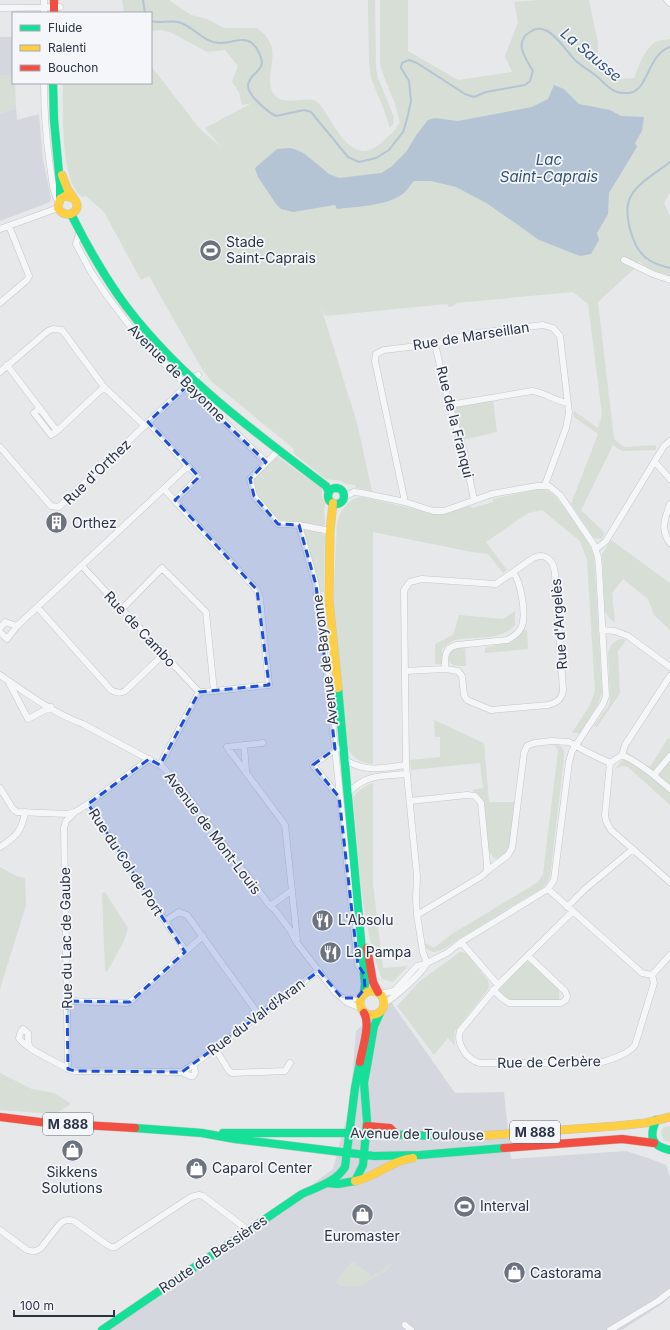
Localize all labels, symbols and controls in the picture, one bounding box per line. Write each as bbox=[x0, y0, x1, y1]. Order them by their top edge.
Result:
legend bbox=[12, 12, 152, 84]
text: Fluide bbox=[48, 20, 82, 35]
water label: La Sausse bbox=[557, 24, 626, 86]
text: Ralenti bbox=[48, 40, 86, 55]
text: Bouchon bbox=[48, 60, 98, 75]
water label: Lac Saint-Caprais bbox=[500, 150, 598, 186]
place label: Stade Saint-Caprais bbox=[226, 233, 316, 266]
sports icon: Stade Saint-Caprais bbox=[197, 237, 223, 263]
street label: Rue de Marseillan bbox=[411, 318, 530, 353]
street label: Avenue de Bayonne bbox=[125, 320, 230, 425]
street label: Rue de la Franqui bbox=[433, 364, 478, 480]
street label: Rue d'Orthez bbox=[59, 435, 134, 508]
building icon: Orthez bbox=[44, 510, 70, 536]
place label: Orthez bbox=[72, 514, 117, 531]
street label: Rue d'Argelès bbox=[547, 578, 570, 670]
street label: Rue de Cambo bbox=[101, 587, 180, 670]
street label: Avenue de Bayonne bbox=[308, 594, 341, 726]
street label: Avenue de Mont-Louis bbox=[162, 768, 265, 897]
street label: Rue du Col de Port bbox=[85, 805, 168, 919]
street label: Rue du Lac de Gaube bbox=[56, 867, 75, 1009]
restaurant icon: L'Absolu bbox=[310, 907, 336, 933]
place label: L'Absolu bbox=[338, 911, 393, 928]
restaurant icon: La Pampa bbox=[317, 939, 343, 965]
place label: La Pampa bbox=[346, 943, 411, 960]
street label: Rue du Val d'Aran bbox=[204, 975, 308, 1059]
street label: Rue de Cerbère bbox=[497, 1052, 601, 1071]
road number: M 888 bbox=[43, 1113, 93, 1135]
road number: M 888 bbox=[510, 1121, 560, 1143]
street label: Avenue de Toulouse bbox=[350, 1124, 484, 1143]
shop icon: Sikkens Solutions bbox=[59, 1137, 85, 1163]
shop icon: Caparol Center bbox=[184, 1155, 210, 1181]
place label: Caparol Center bbox=[212, 1159, 312, 1176]
place label: Sikkens Solutions bbox=[41, 1163, 103, 1196]
sports icon: Interval bbox=[452, 1193, 478, 1219]
place label: Interval bbox=[480, 1197, 529, 1214]
shop icon: Euromaster bbox=[349, 1201, 375, 1227]
street label: Route de Bessières bbox=[155, 1211, 270, 1296]
place label: Euromaster bbox=[324, 1227, 400, 1244]
shop icon: Castorama bbox=[501, 1260, 527, 1286]
place label: Castorama bbox=[530, 1264, 602, 1281]
scale bar bbox=[14, 1292, 114, 1318]
text: 100 m bbox=[20, 1298, 54, 1313]

